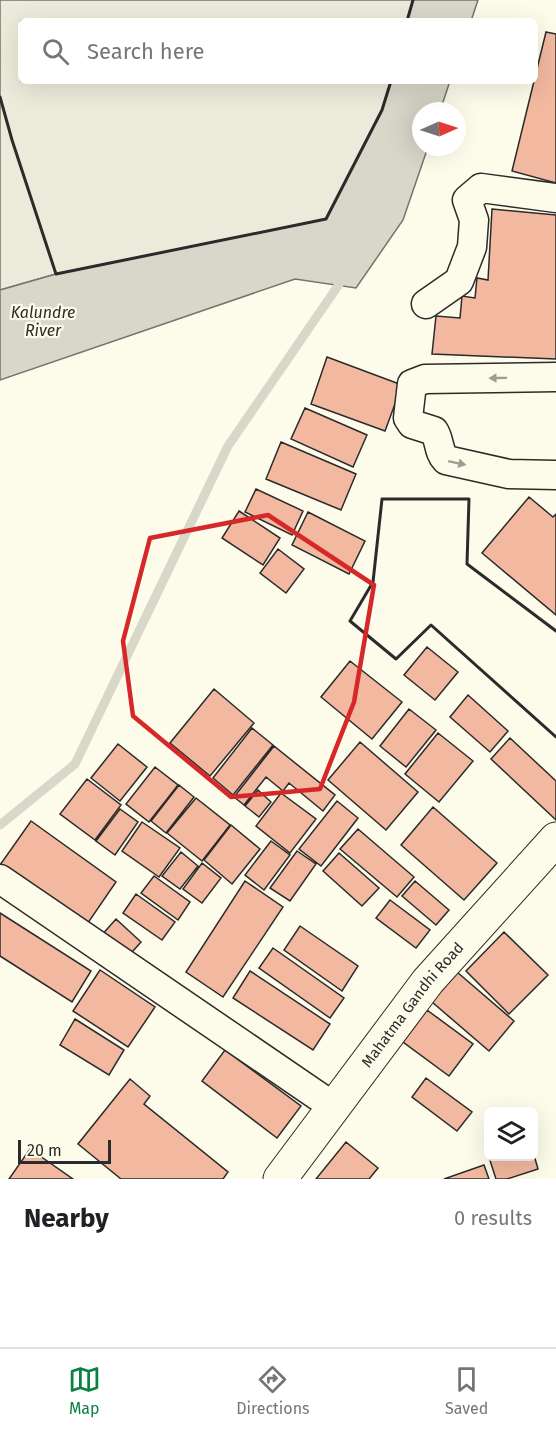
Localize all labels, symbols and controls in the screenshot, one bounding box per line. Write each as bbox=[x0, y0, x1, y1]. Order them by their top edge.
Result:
search box bbox=[18, 18, 538, 84]
icon: search bbox=[39, 35, 72, 68]
text: Search here bbox=[87, 38, 205, 65]
north arrow bbox=[412, 102, 466, 156]
water label: Kalundre River bbox=[11, 303, 75, 340]
one-way arrow bbox=[488, 373, 507, 383]
one-way arrow bbox=[448, 459, 467, 468]
street label: Mahatma Gandhi Road bbox=[358, 939, 467, 1071]
map controls bbox=[484, 1107, 538, 1161]
button: layers bbox=[484, 1107, 538, 1161]
scale bar bbox=[18, 1137, 111, 1164]
text: 20 m bbox=[27, 1141, 62, 1160]
text: Nearby bbox=[24, 1203, 109, 1234]
text: 0 results bbox=[454, 1206, 532, 1230]
tab: Map bbox=[68, 1363, 101, 1418]
tab: Directions bbox=[236, 1363, 310, 1418]
tab: Saved bbox=[445, 1363, 488, 1418]

